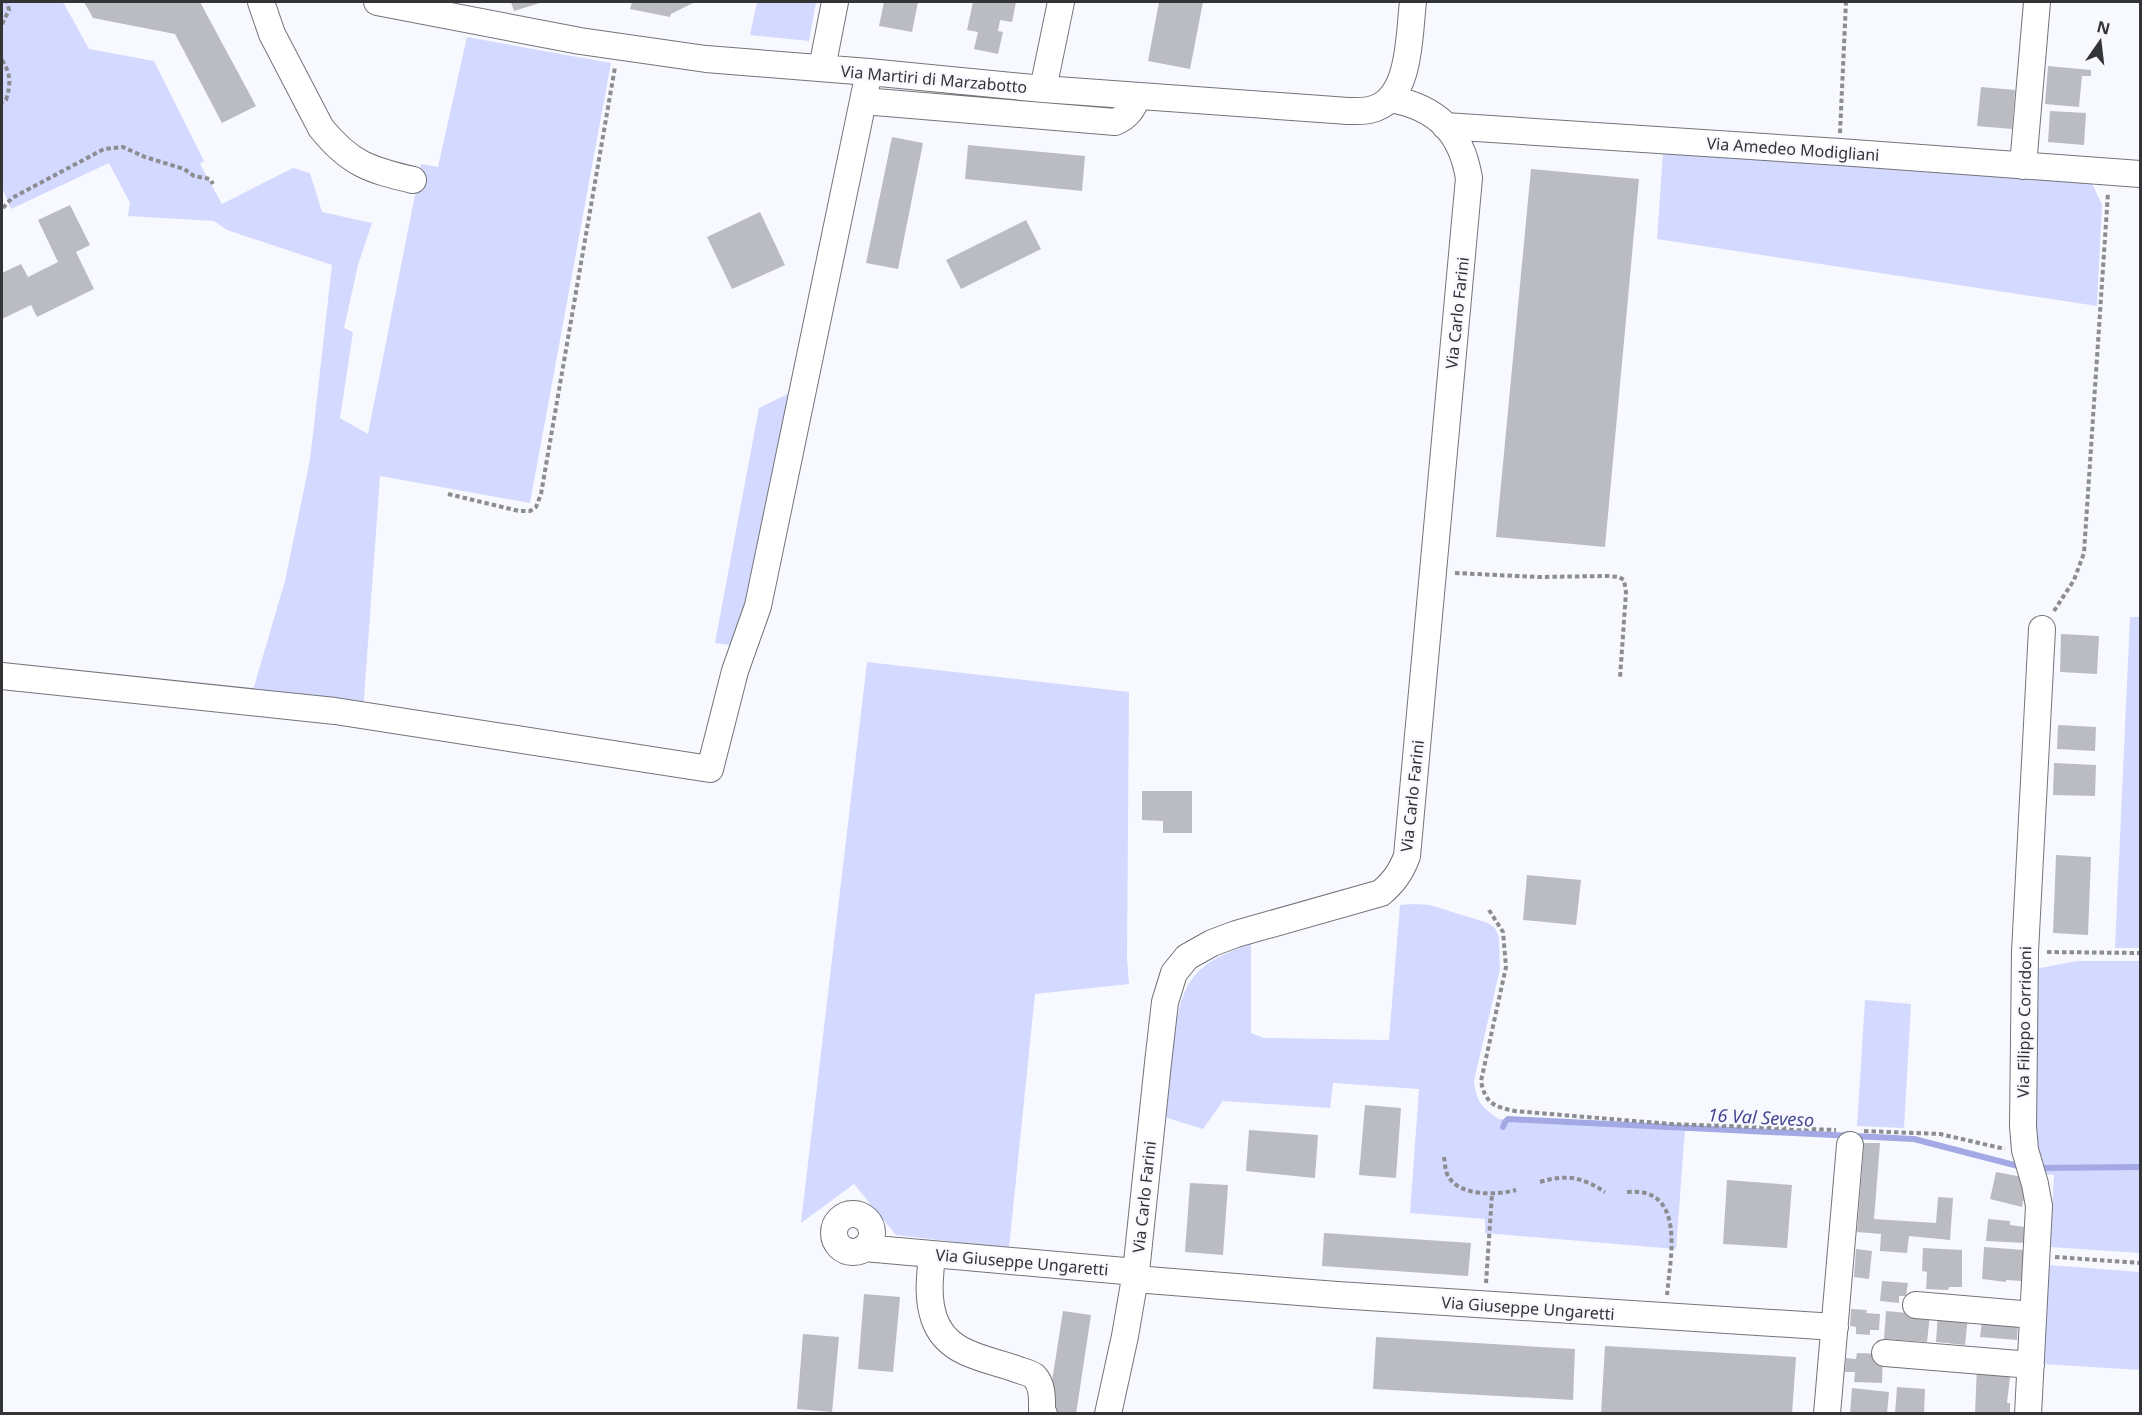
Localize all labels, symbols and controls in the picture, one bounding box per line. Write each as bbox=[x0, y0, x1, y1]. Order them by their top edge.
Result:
north arrow bbox=[2070, 12, 2130, 72]
text: N bbox=[2095, 15, 2113, 40]
street label: Via Martiri di Marzabotto bbox=[840, 60, 1028, 98]
street label: Via Amedeo Modigliani bbox=[1706, 132, 1880, 166]
street label: Via Carlo Farini bbox=[1440, 256, 1474, 370]
street label: Via Carlo Farini bbox=[1395, 739, 1429, 853]
street label: Via Filippo Corridoni bbox=[2012, 946, 2036, 1098]
water label: 16 Val Seveso bbox=[1707, 1102, 1815, 1132]
street label: Via Carlo Farini bbox=[1127, 1140, 1161, 1254]
street label: Via Giuseppe Ungaretti bbox=[935, 1243, 1109, 1281]
street label: Via Giuseppe Ungaretti bbox=[1441, 1291, 1615, 1325]

